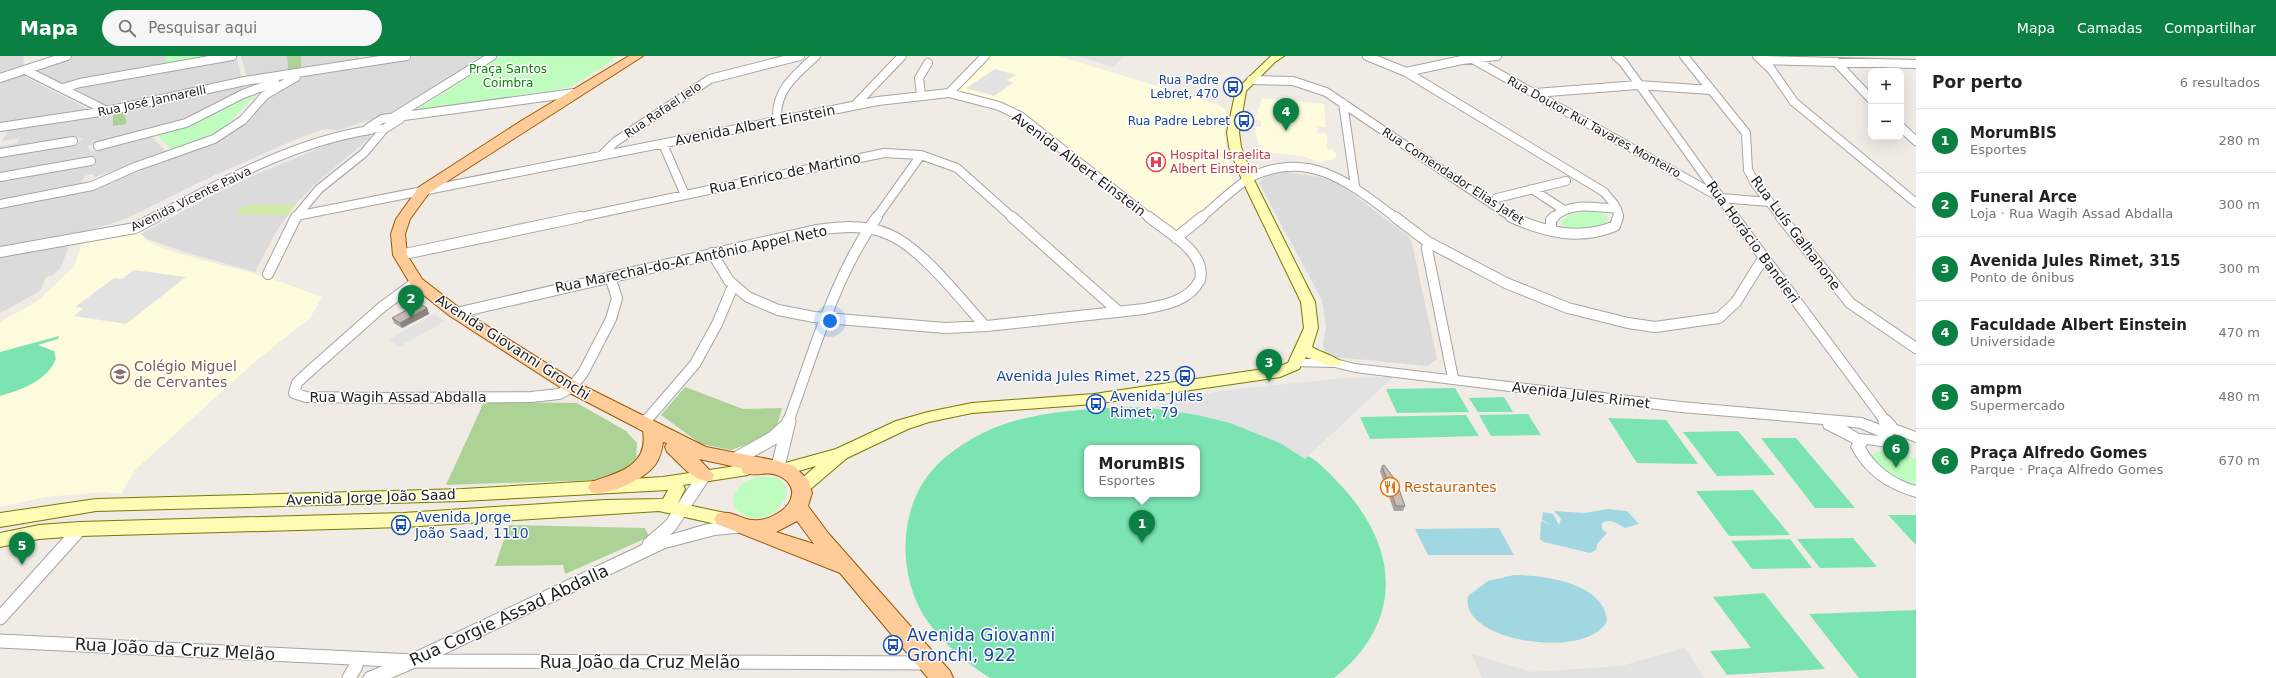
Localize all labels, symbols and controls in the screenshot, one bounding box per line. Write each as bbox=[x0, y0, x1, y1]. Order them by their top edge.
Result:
search box bbox=[102, 10, 382, 46]
text: Mapa bbox=[20, 17, 78, 39]
icon: search bbox=[116, 17, 138, 39]
text: Pesquisar aqui bbox=[148, 19, 257, 37]
text: Mapa bbox=[2017, 20, 2055, 36]
text: Camadas bbox=[2077, 20, 2142, 36]
text: Compartilhar bbox=[2164, 20, 2256, 36]
park label: Praça Santos Coimbra bbox=[469, 62, 547, 90]
map controls bbox=[1868, 68, 1904, 140]
button: + bbox=[1868, 68, 1904, 104]
text: Por perto bbox=[1932, 72, 2022, 92]
place label: Rua Padre Lebret, 470 bbox=[1150, 73, 1219, 101]
street label: Rua Doutor Rui Tavares Monteiro bbox=[1505, 73, 1683, 181]
text: 6 resultados bbox=[2180, 75, 2260, 90]
bus stop icon: Rua Padre Lebret, 470 bbox=[1222, 76, 1244, 98]
street label: Rua Rafael Ielo bbox=[622, 79, 704, 141]
street label: Rua José Jannarelli bbox=[97, 83, 207, 119]
pin: 4 bbox=[1273, 98, 1299, 131]
street label: Avenida Albert Einstein bbox=[674, 102, 836, 148]
button: − bbox=[1868, 104, 1904, 140]
street label: Avenida Albert Einstein bbox=[1009, 109, 1149, 219]
bus stop icon: Rua Padre Lebret bbox=[1233, 110, 1255, 132]
place label: Rua Padre Lebret bbox=[1128, 114, 1230, 128]
text: MorumBIS bbox=[1970, 124, 2057, 142]
street label: Rua Comendador Elias Jafet bbox=[1379, 125, 1527, 227]
text: 1 bbox=[1940, 133, 1950, 148]
text: 280 m bbox=[2218, 133, 2260, 148]
text: Esportes bbox=[1970, 142, 2026, 157]
place label: Hospital Israelita Albert Einstein bbox=[1170, 148, 1271, 176]
street label: Rua Enrico de Martino bbox=[708, 149, 862, 197]
hospital icon: Hospital Israelita Albert Einstein bbox=[1145, 151, 1167, 173]
street label: Avenida Vicente Paiva bbox=[128, 164, 254, 234]
street label: Rua Luís Galhanone bbox=[1748, 173, 1844, 293]
street label: Rua Horácio Bandieri bbox=[1703, 178, 1803, 306]
text: Funeral Arce bbox=[1970, 188, 2077, 206]
text: 2 bbox=[1940, 197, 1950, 212]
text: 300 m bbox=[2218, 197, 2260, 212]
text: Loja · Rua Wagih Assad Abdalla bbox=[1970, 206, 2173, 221]
street label: Rua Marechal-do-Ar Antônio Appel Neto bbox=[553, 222, 829, 296]
text: Avenida Jules Rimet, 315 bbox=[1970, 252, 2181, 270]
text: 3 bbox=[1940, 261, 1950, 276]
text: 300 m bbox=[2218, 261, 2260, 276]
text: Ponto de ônibus bbox=[1970, 270, 2074, 285]
pin: 2 bbox=[398, 285, 424, 318]
street label: Avenida Giovanni Gronchi bbox=[433, 291, 593, 403]
your location bbox=[820, 311, 840, 331]
text: Faculdade Albert Einstein bbox=[1970, 316, 2187, 334]
text: 4 bbox=[1940, 325, 1950, 340]
text: 470 m bbox=[2218, 325, 2260, 340]
text: Universidade bbox=[1970, 334, 2055, 349]
pin: 3 bbox=[1256, 349, 1282, 382]
place label: Colégio Miguel de Cervantes bbox=[134, 358, 237, 390]
school or university icon: Colégio Miguel de Cervantes bbox=[109, 363, 131, 385]
bus stop icon: Avenida Jules Rimet, 225 bbox=[1174, 365, 1196, 387]
place label: Avenida Jules Rimet, 225 bbox=[996, 368, 1171, 384]
street label: Avenida Jules Rimet bbox=[1511, 379, 1651, 411]
text: ampm bbox=[1970, 380, 2022, 398]
place label: Avenida Jules Rimet, 79 bbox=[1110, 388, 1203, 420]
street label: Rua Wagih Assad Abdalla bbox=[310, 389, 487, 405]
text: 5 bbox=[1940, 389, 1950, 404]
text: 480 m bbox=[2218, 389, 2260, 404]
bus stop icon: Avenida Jules Rimet, 79 bbox=[1085, 393, 1107, 415]
text: Supermercado bbox=[1970, 398, 2065, 413]
pin: 6 bbox=[1883, 435, 1909, 468]
text: Praça Alfredo Gomes bbox=[1970, 444, 2147, 462]
popup bbox=[1084, 445, 1200, 497]
text: 6 bbox=[1940, 453, 1950, 468]
text: 670 m bbox=[2218, 453, 2260, 468]
text: MorumBIS bbox=[1099, 455, 1185, 473]
text: Parque · Praça Alfredo Gomes bbox=[1970, 462, 2163, 477]
text: Esportes bbox=[1099, 473, 1155, 488]
restaurant icon: Restaurantes bbox=[1379, 476, 1401, 498]
place label: Restaurantes bbox=[1404, 479, 1497, 495]
street label: Avenida Jorge João Saad bbox=[286, 486, 456, 508]
place label: Avenida Jorge João Saad, 1110 bbox=[414, 509, 529, 541]
pin: 1 bbox=[1129, 510, 1155, 543]
bus stop icon: Avenida Jorge João Saad, 1110 bbox=[390, 514, 412, 536]
pin: 5 bbox=[9, 532, 35, 565]
street label: Rua Corgie Assad Abdalla bbox=[406, 560, 612, 670]
place label: Avenida Giovanni Gronchi, 922 bbox=[907, 625, 1055, 665]
street label: Rua João da Cruz Melão bbox=[74, 634, 276, 664]
bus stop icon: Avenida Giovanni Gronchi, 922 bbox=[882, 634, 904, 656]
street label: Rua João da Cruz Melão bbox=[540, 652, 740, 672]

